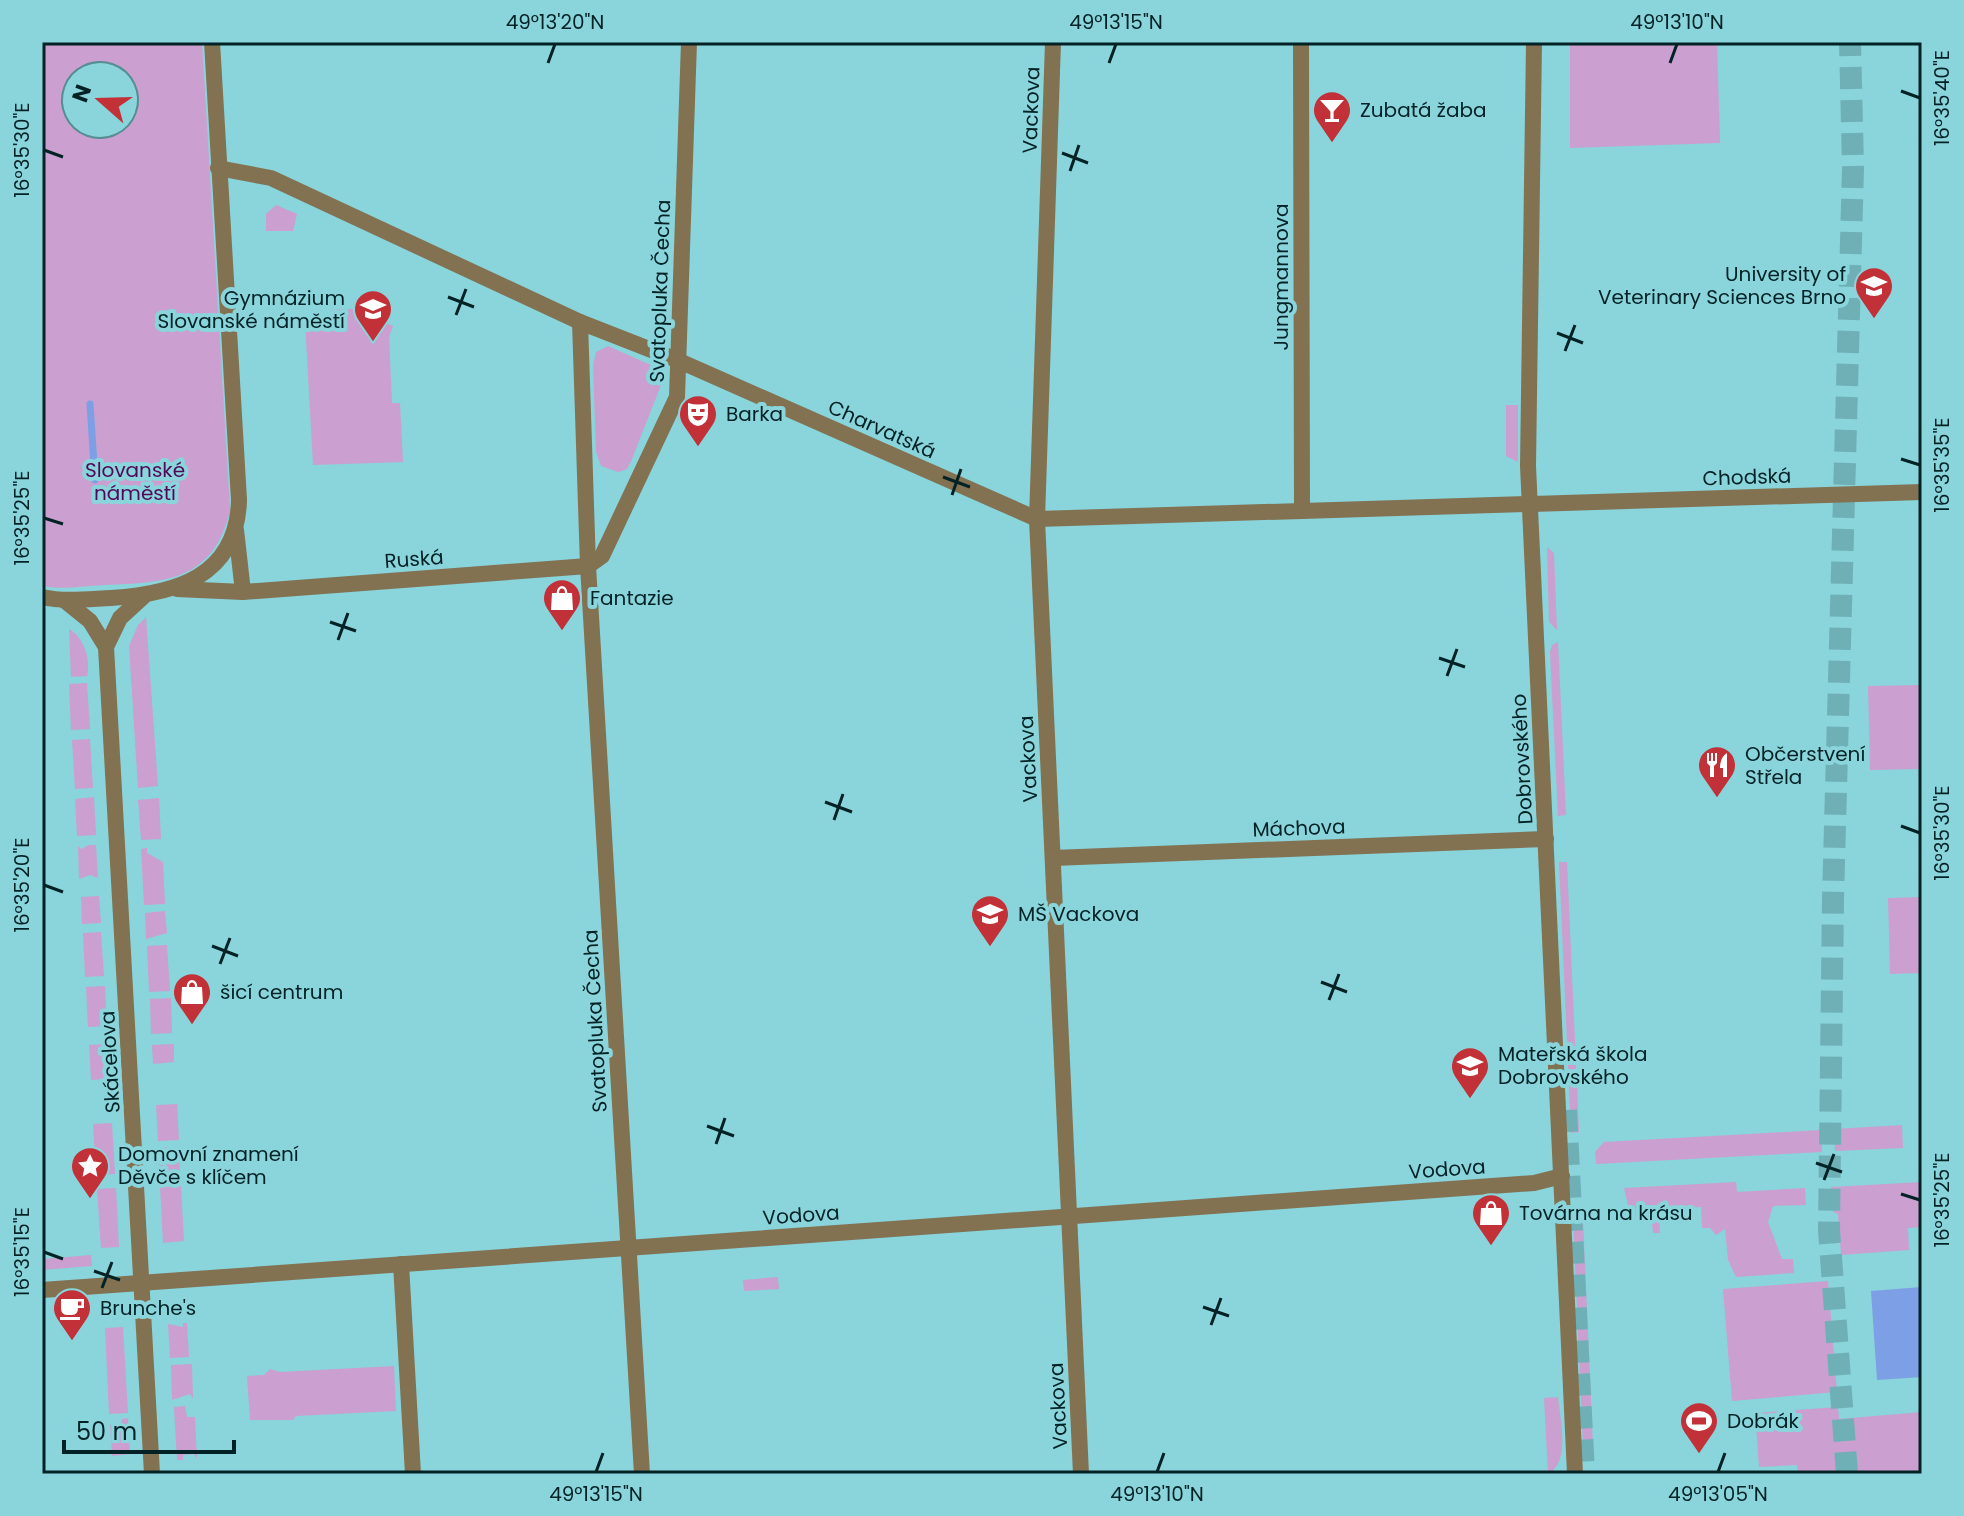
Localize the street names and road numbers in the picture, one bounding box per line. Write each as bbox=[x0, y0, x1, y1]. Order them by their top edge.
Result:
street label: Vackova bbox=[1015, 66, 1047, 154]
street label: Svatopluka Čecha bbox=[643, 199, 677, 383]
street label: Jungmannova bbox=[1267, 204, 1295, 350]
street label: Charvatská bbox=[824, 393, 940, 465]
street label: Chodská bbox=[1702, 461, 1792, 493]
street label: Ruská bbox=[383, 543, 445, 575]
street label: Dobrovského bbox=[1505, 693, 1539, 825]
street label: Vackova bbox=[1012, 715, 1044, 803]
street label: Máchova bbox=[1252, 812, 1346, 844]
street label: Svatopluka Čecha bbox=[576, 929, 614, 1113]
street label: Skácelova bbox=[93, 1010, 127, 1114]
street label: Vodova bbox=[1407, 1152, 1487, 1186]
street label: Vodova bbox=[761, 1198, 841, 1232]
street label: Vackova bbox=[1042, 1362, 1074, 1450]

